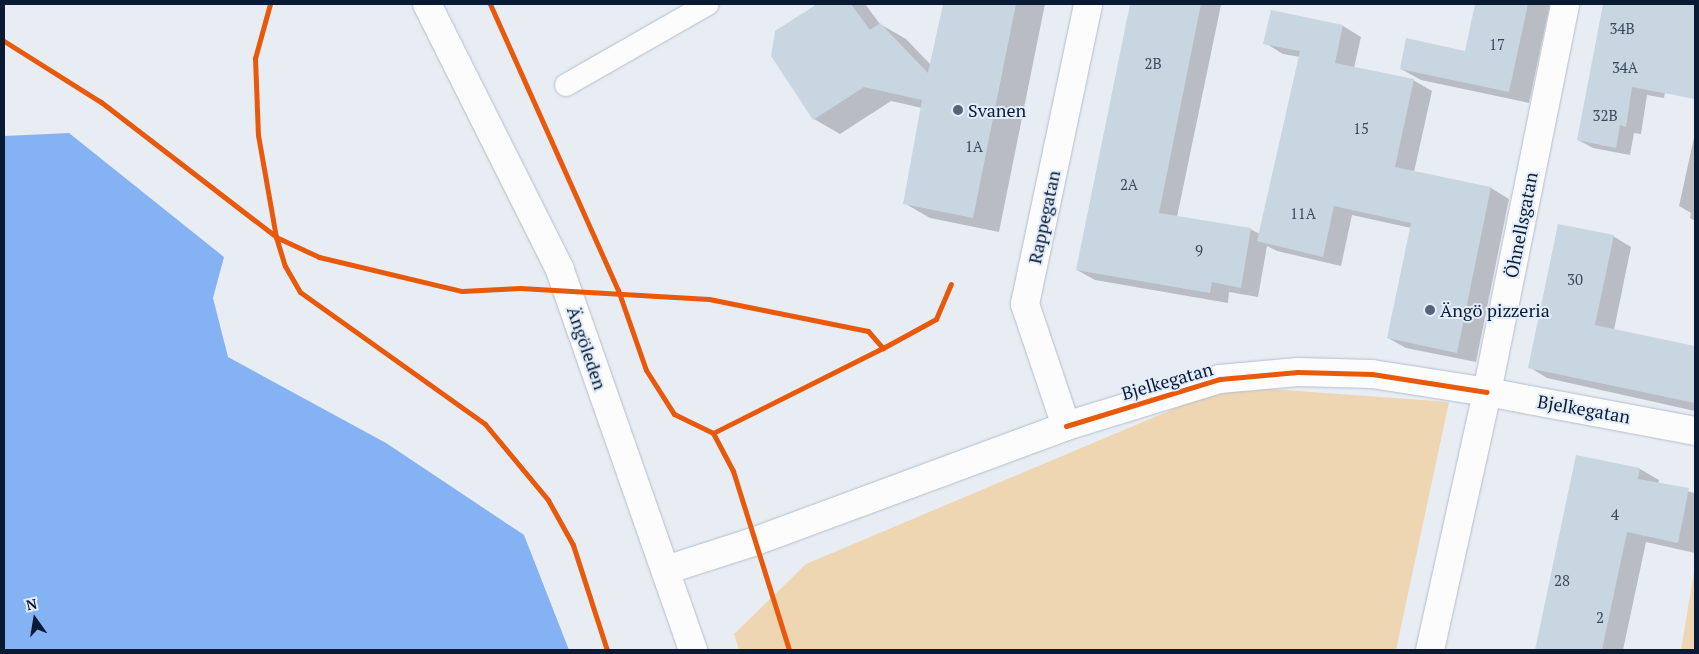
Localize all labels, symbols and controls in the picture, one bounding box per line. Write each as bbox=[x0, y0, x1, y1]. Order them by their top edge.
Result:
house number: 34B bbox=[1609, 20, 1635, 38]
house number: 17 bbox=[1489, 36, 1505, 54]
house number: 2B bbox=[1144, 55, 1162, 73]
house number: 34A bbox=[1612, 59, 1638, 77]
place label: Svanen bbox=[968, 99, 1026, 121]
marker: Svanen bbox=[952, 104, 964, 116]
house number: 32B bbox=[1592, 107, 1618, 125]
house number: 15 bbox=[1353, 120, 1369, 138]
house number: 1A bbox=[965, 138, 983, 156]
street label: Rappegatan bbox=[1024, 168, 1064, 266]
street label: Öhnellsgatan bbox=[1500, 170, 1542, 280]
house number: 2A bbox=[1120, 176, 1138, 194]
house number: 11A bbox=[1290, 205, 1316, 223]
house number: 9 bbox=[1195, 242, 1203, 260]
house number: 30 bbox=[1567, 271, 1583, 289]
place label: Ängö pizzeria bbox=[1440, 299, 1550, 321]
street label: Ängöleden bbox=[563, 304, 611, 392]
marker: Ängö pizzeria bbox=[1424, 304, 1436, 316]
street label: Bjelkegatan bbox=[1119, 358, 1215, 404]
street label: Bjelkegatan bbox=[1536, 390, 1632, 428]
house number: 4 bbox=[1611, 506, 1619, 524]
house number: 28 bbox=[1554, 572, 1570, 590]
text: N bbox=[24, 593, 39, 614]
north arrow bbox=[10, 594, 60, 644]
house number: 2 bbox=[1596, 609, 1604, 627]

